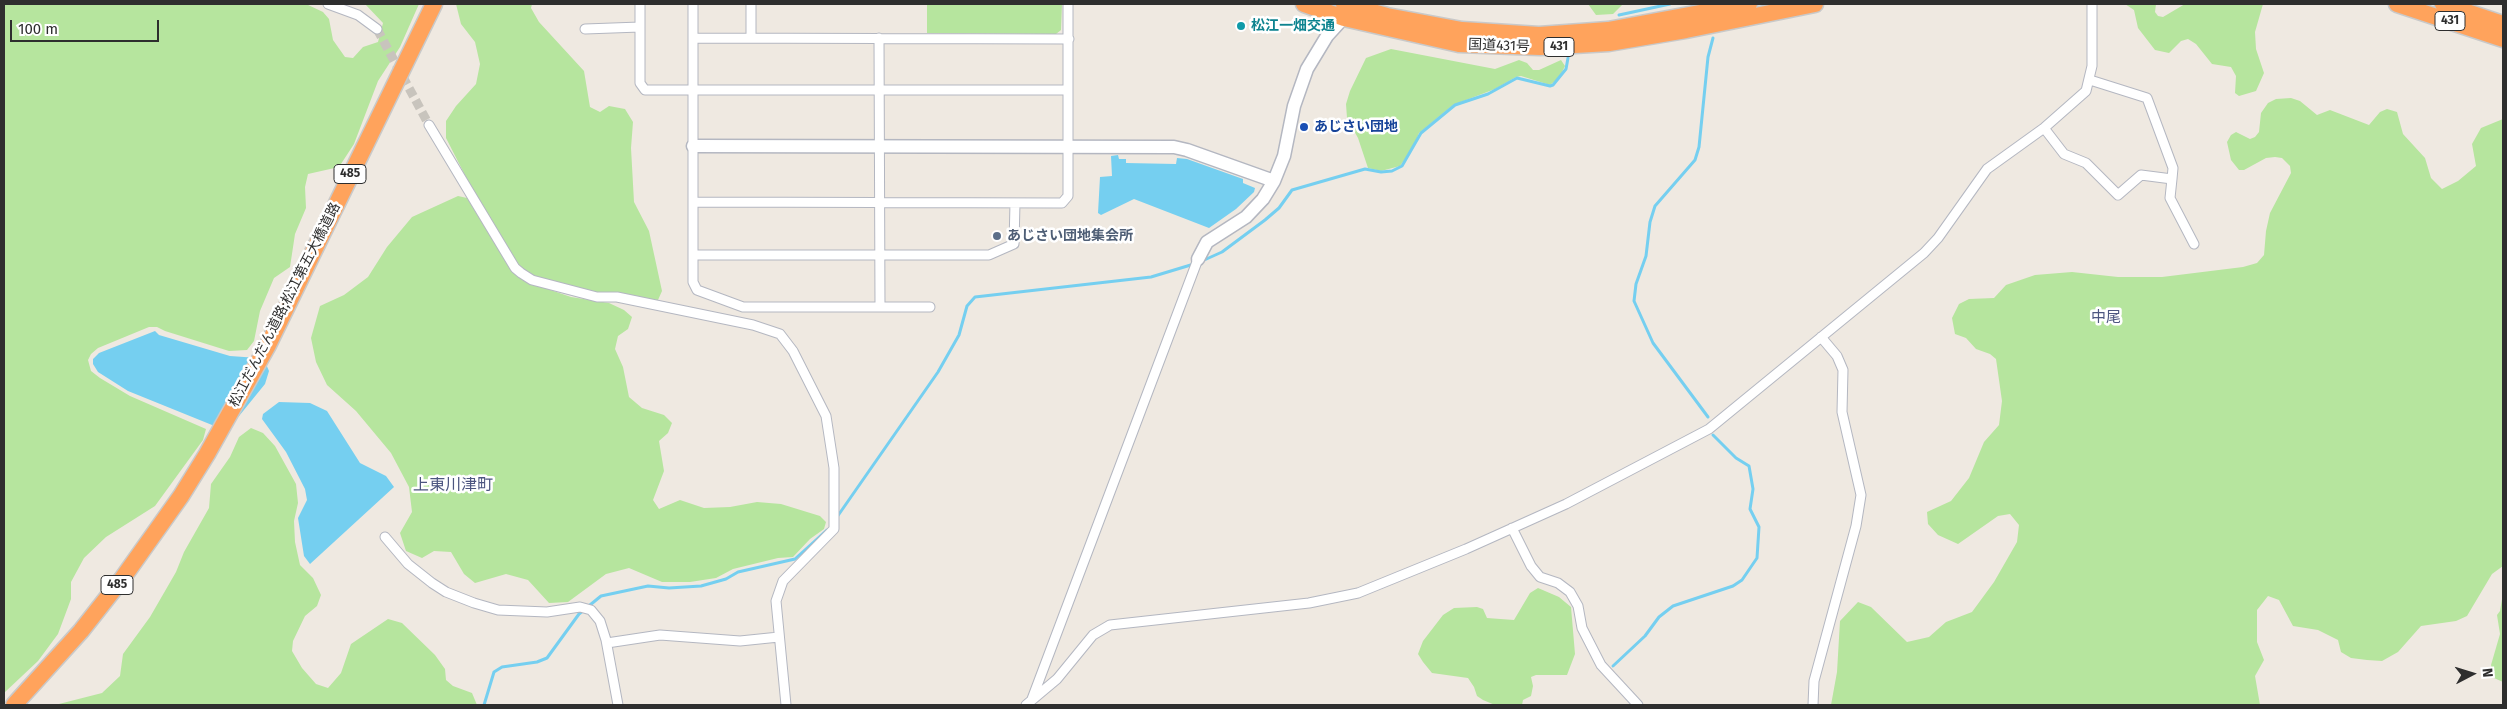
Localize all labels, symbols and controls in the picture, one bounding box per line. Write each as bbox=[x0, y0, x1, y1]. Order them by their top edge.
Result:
scale bar bbox=[12, 10, 161, 42]
road number: 431 bbox=[2435, 12, 2465, 30]
place label: 松江一畑交通 bbox=[1251, 18, 1335, 34]
text: 100 m bbox=[18, 20, 58, 38]
marker: 松江一畑交通 bbox=[1235, 20, 1247, 32]
street label: 国道431号 bbox=[1468, 37, 1530, 55]
road number: 431 bbox=[1544, 38, 1574, 56]
place label: あじさい団地 bbox=[1314, 119, 1398, 135]
marker: あじさい団地 bbox=[1298, 121, 1310, 133]
road number: 485 bbox=[334, 164, 366, 183]
street label: 松江だんだん道路;松江第五大橋道路 bbox=[226, 200, 344, 410]
place label: あじさい団地集会所 bbox=[1007, 228, 1133, 244]
marker: あじさい団地集会所 bbox=[991, 230, 1003, 242]
district label: 中尾 bbox=[2091, 309, 2121, 327]
district label: 上東川津町 bbox=[413, 476, 493, 496]
road number: 485 bbox=[101, 576, 133, 594]
north arrow bbox=[2447, 649, 2497, 699]
text: N bbox=[2479, 667, 2496, 678]

